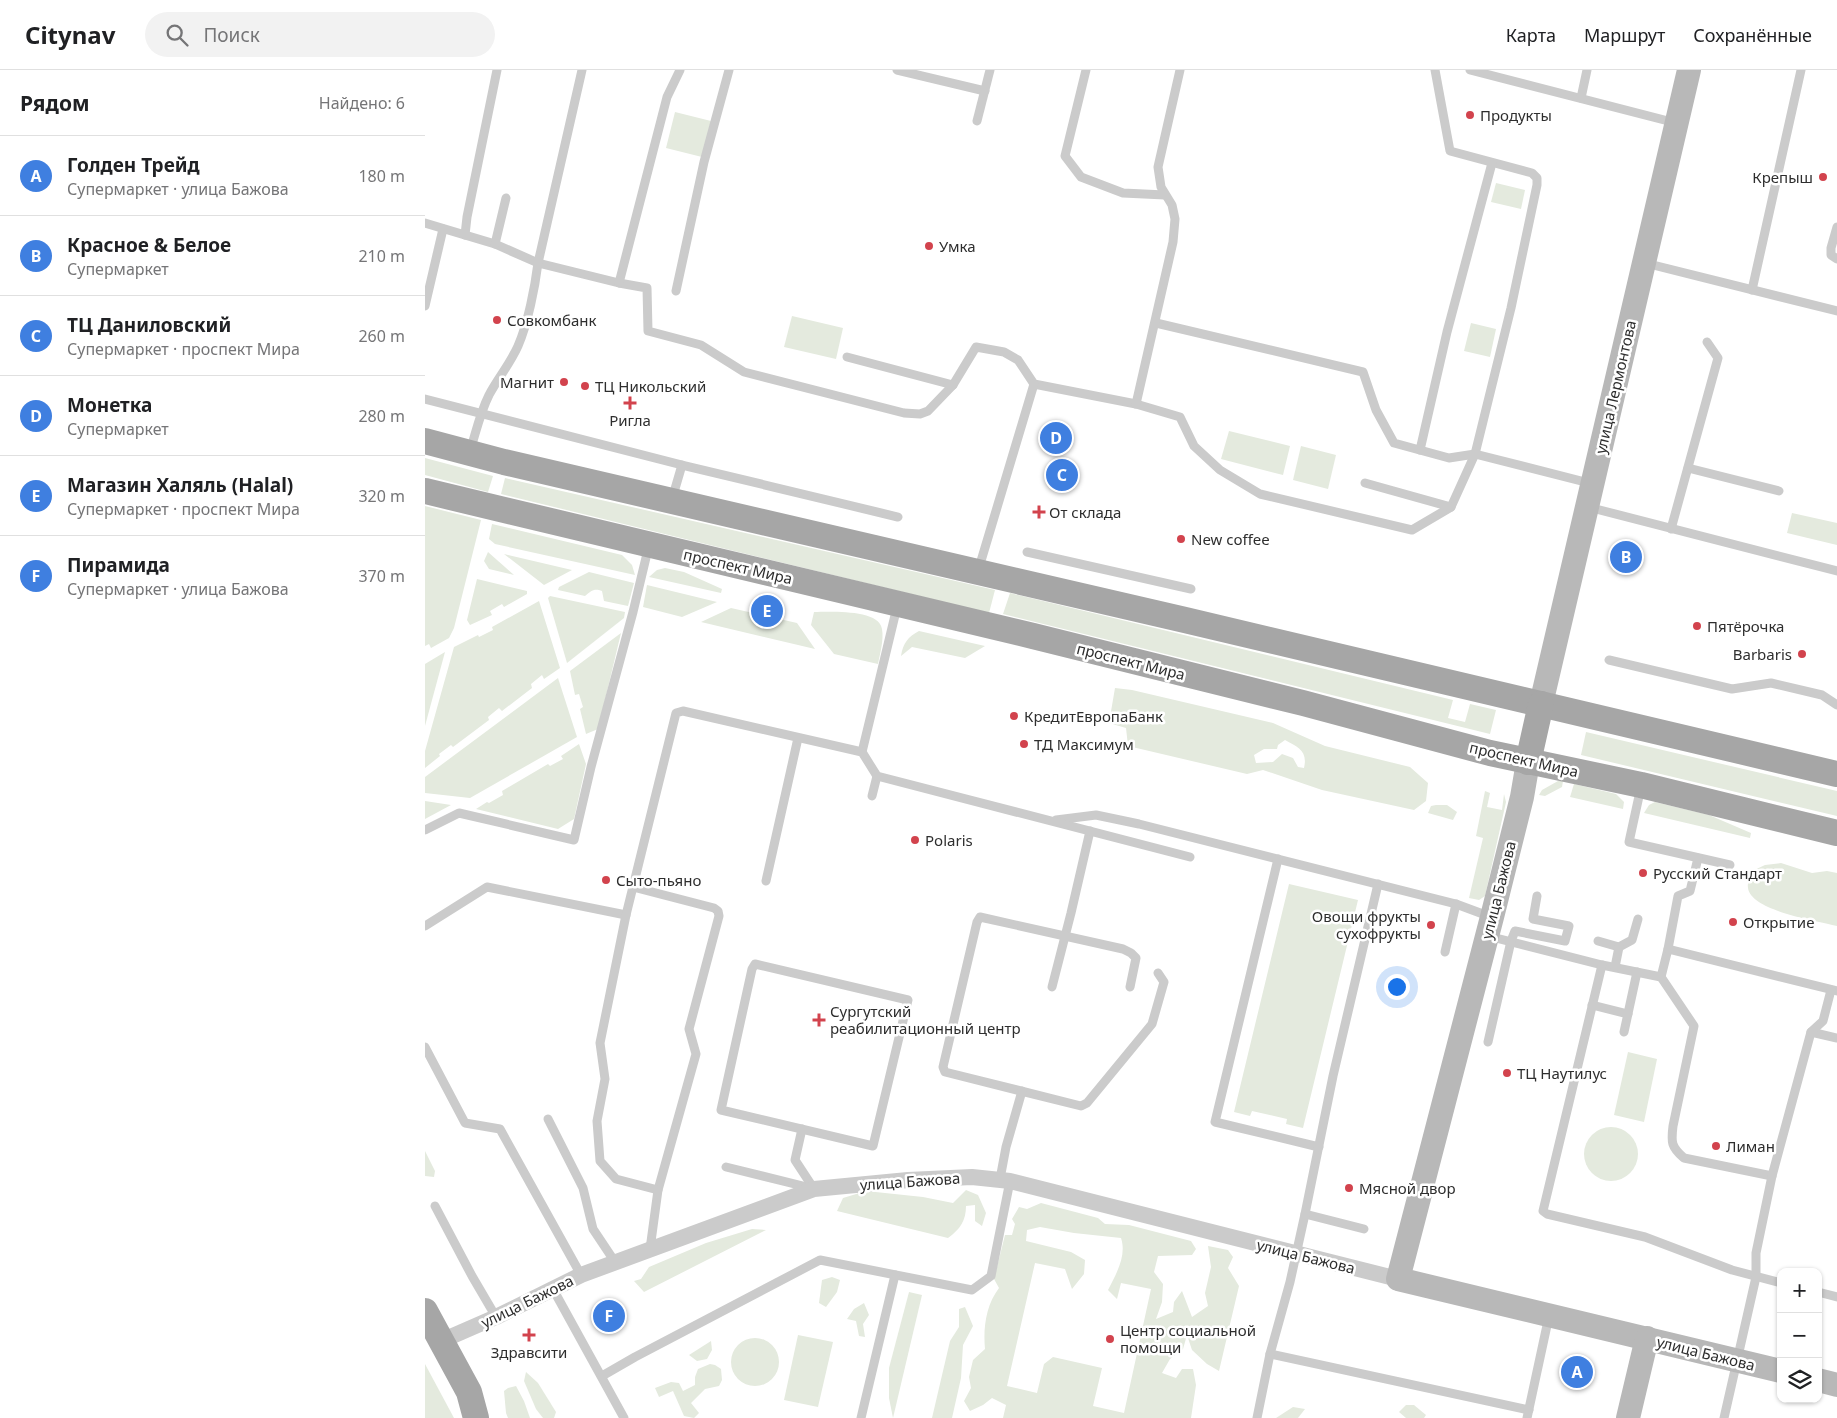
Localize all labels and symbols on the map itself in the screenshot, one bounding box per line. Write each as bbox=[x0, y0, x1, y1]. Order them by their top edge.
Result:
place label: Продукты bbox=[1480, 105, 1552, 125]
marker: Продукты bbox=[1464, 109, 1476, 121]
place label: Крепыш bbox=[1752, 167, 1813, 187]
marker: Крепыш bbox=[1817, 171, 1829, 183]
place label: Умка bbox=[939, 236, 976, 256]
marker: Умка bbox=[923, 240, 935, 252]
place label: Совкомбанк bbox=[507, 310, 597, 330]
marker: Совкомбанк bbox=[491, 314, 503, 326]
street label: улица Лермонтова bbox=[1590, 318, 1640, 456]
place label: Магнит bbox=[500, 372, 554, 392]
marker: Магнит bbox=[558, 376, 570, 388]
place label: ТЦ Никольский bbox=[595, 376, 706, 396]
marker: ТЦ Никольский bbox=[579, 380, 591, 392]
marker: Ригла bbox=[624, 397, 636, 409]
place label: Ригла bbox=[609, 410, 651, 430]
pin: D bbox=[1040, 419, 1072, 457]
pin: C bbox=[1046, 456, 1078, 494]
place label: От склада bbox=[1049, 502, 1121, 522]
marker: От склада bbox=[1033, 506, 1045, 518]
place label: New coffee bbox=[1191, 529, 1270, 549]
marker: New coffee bbox=[1175, 533, 1187, 545]
pin: B bbox=[1610, 538, 1642, 576]
street label: проспект Мира bbox=[682, 544, 794, 588]
pin: E bbox=[751, 592, 783, 630]
place label: Пятёрочка bbox=[1707, 616, 1784, 636]
marker: Пятёрочка bbox=[1691, 620, 1703, 632]
street label: проспект Мира bbox=[1075, 638, 1187, 684]
place label: Barbaris bbox=[1733, 644, 1792, 664]
marker: Barbaris bbox=[1796, 648, 1808, 660]
place label: КредитЕвропаБанк bbox=[1024, 706, 1163, 726]
marker: КредитЕвропаБанк bbox=[1008, 710, 1020, 722]
place label: ТД Максимум bbox=[1034, 734, 1134, 754]
street label: проспект Мира bbox=[1468, 737, 1580, 781]
marker: ТД Максимум bbox=[1018, 738, 1030, 750]
place label: Polaris bbox=[925, 830, 973, 850]
marker: Polaris bbox=[909, 834, 921, 846]
street label: улица Бажова bbox=[1476, 839, 1520, 941]
place label: Русский Стандарт bbox=[1653, 863, 1782, 883]
marker: Русский Стандарт bbox=[1637, 867, 1649, 879]
place label: Сыто-пьяно bbox=[616, 870, 701, 890]
marker: Сыто-пьяно bbox=[600, 874, 612, 886]
place label: Овощи фрукты сухофрукты bbox=[1312, 906, 1421, 943]
place label: Открытие bbox=[1743, 912, 1814, 932]
marker: Открытие bbox=[1727, 916, 1739, 928]
marker: Овощи фрукты сухофрукты bbox=[1425, 919, 1437, 931]
your location bbox=[1384, 974, 1410, 1000]
place label: Сургутский реабилитационный центр bbox=[830, 1001, 1021, 1038]
marker: Сургутский реабилитационный центр bbox=[812, 1013, 826, 1027]
place label: ТЦ Наутилус bbox=[1517, 1063, 1607, 1083]
marker: ТЦ Наутилус bbox=[1501, 1067, 1513, 1079]
place label: Лиман bbox=[1726, 1136, 1775, 1156]
marker: Лиман bbox=[1710, 1140, 1722, 1152]
street label: улица Бажова bbox=[859, 1168, 961, 1194]
place label: Мясной двор bbox=[1359, 1178, 1456, 1198]
marker: Мясной двор bbox=[1343, 1182, 1355, 1194]
street label: улица Бажова bbox=[1255, 1234, 1357, 1278]
street label: улица Бажова bbox=[477, 1270, 577, 1332]
pin: F bbox=[593, 1297, 625, 1335]
place label: Центр социальной помощи bbox=[1120, 1320, 1256, 1357]
marker: Здравсити bbox=[523, 1329, 535, 1341]
street label: улица Бажова bbox=[1655, 1331, 1757, 1375]
marker: Центр социальной помощи bbox=[1104, 1333, 1116, 1345]
place label: Здравсити bbox=[491, 1342, 567, 1362]
pin: A bbox=[1561, 1353, 1593, 1391]

